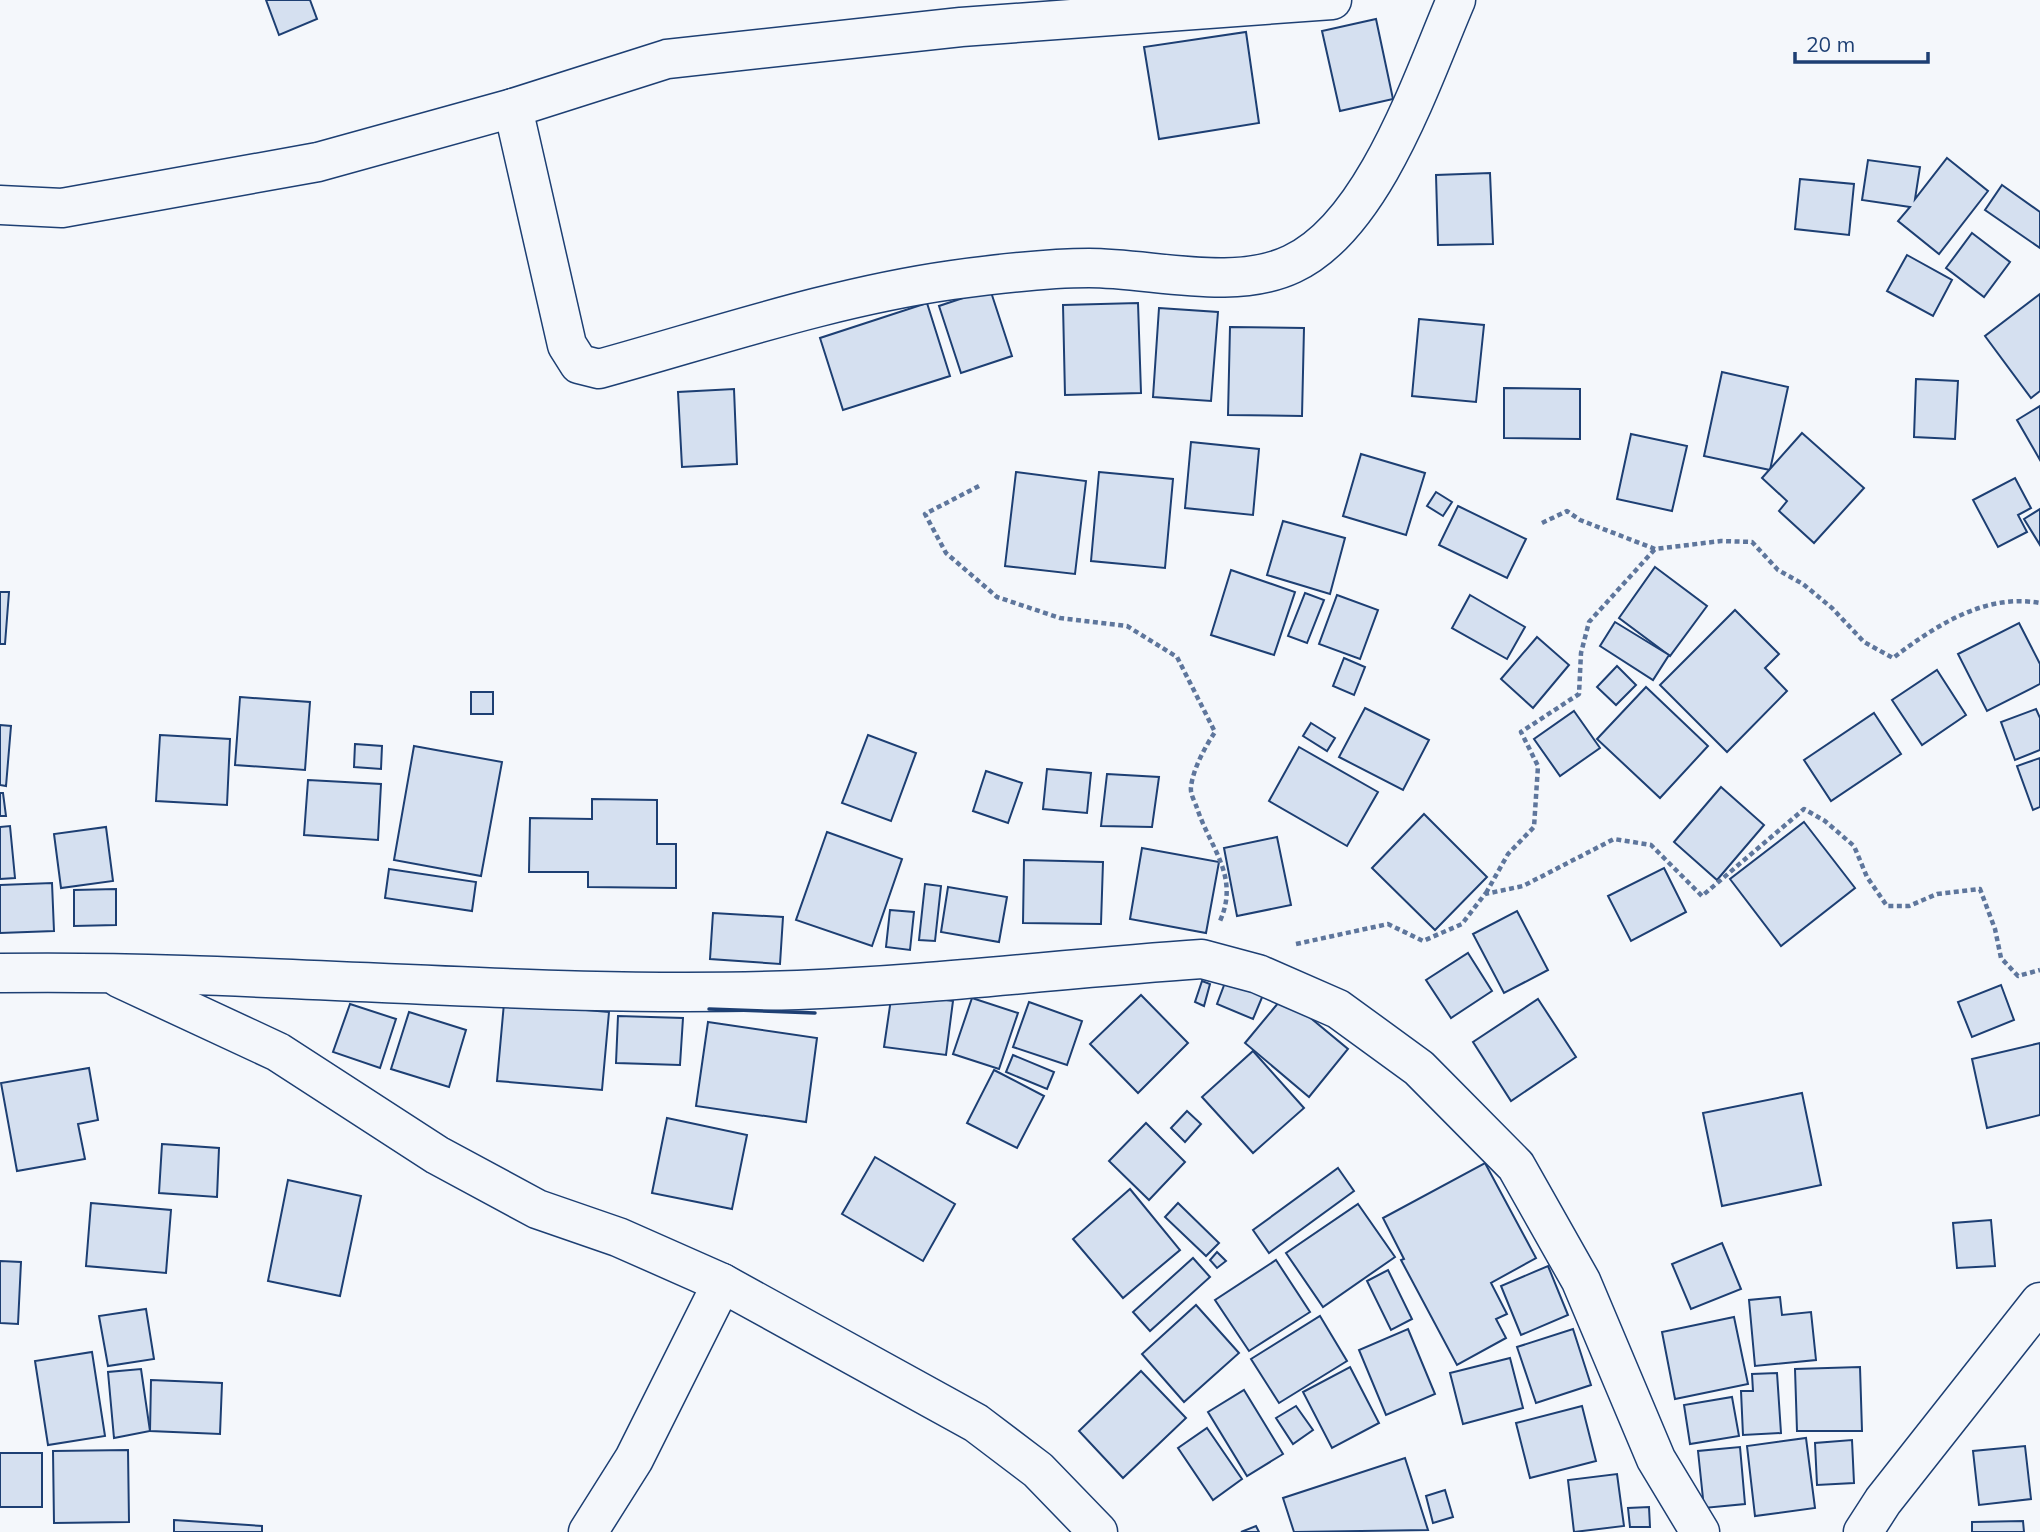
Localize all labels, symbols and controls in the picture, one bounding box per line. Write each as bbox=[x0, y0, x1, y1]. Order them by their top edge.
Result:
scale bar bbox=[1795, 21, 1928, 65]
text: 20 m bbox=[1806, 31, 1855, 57]

